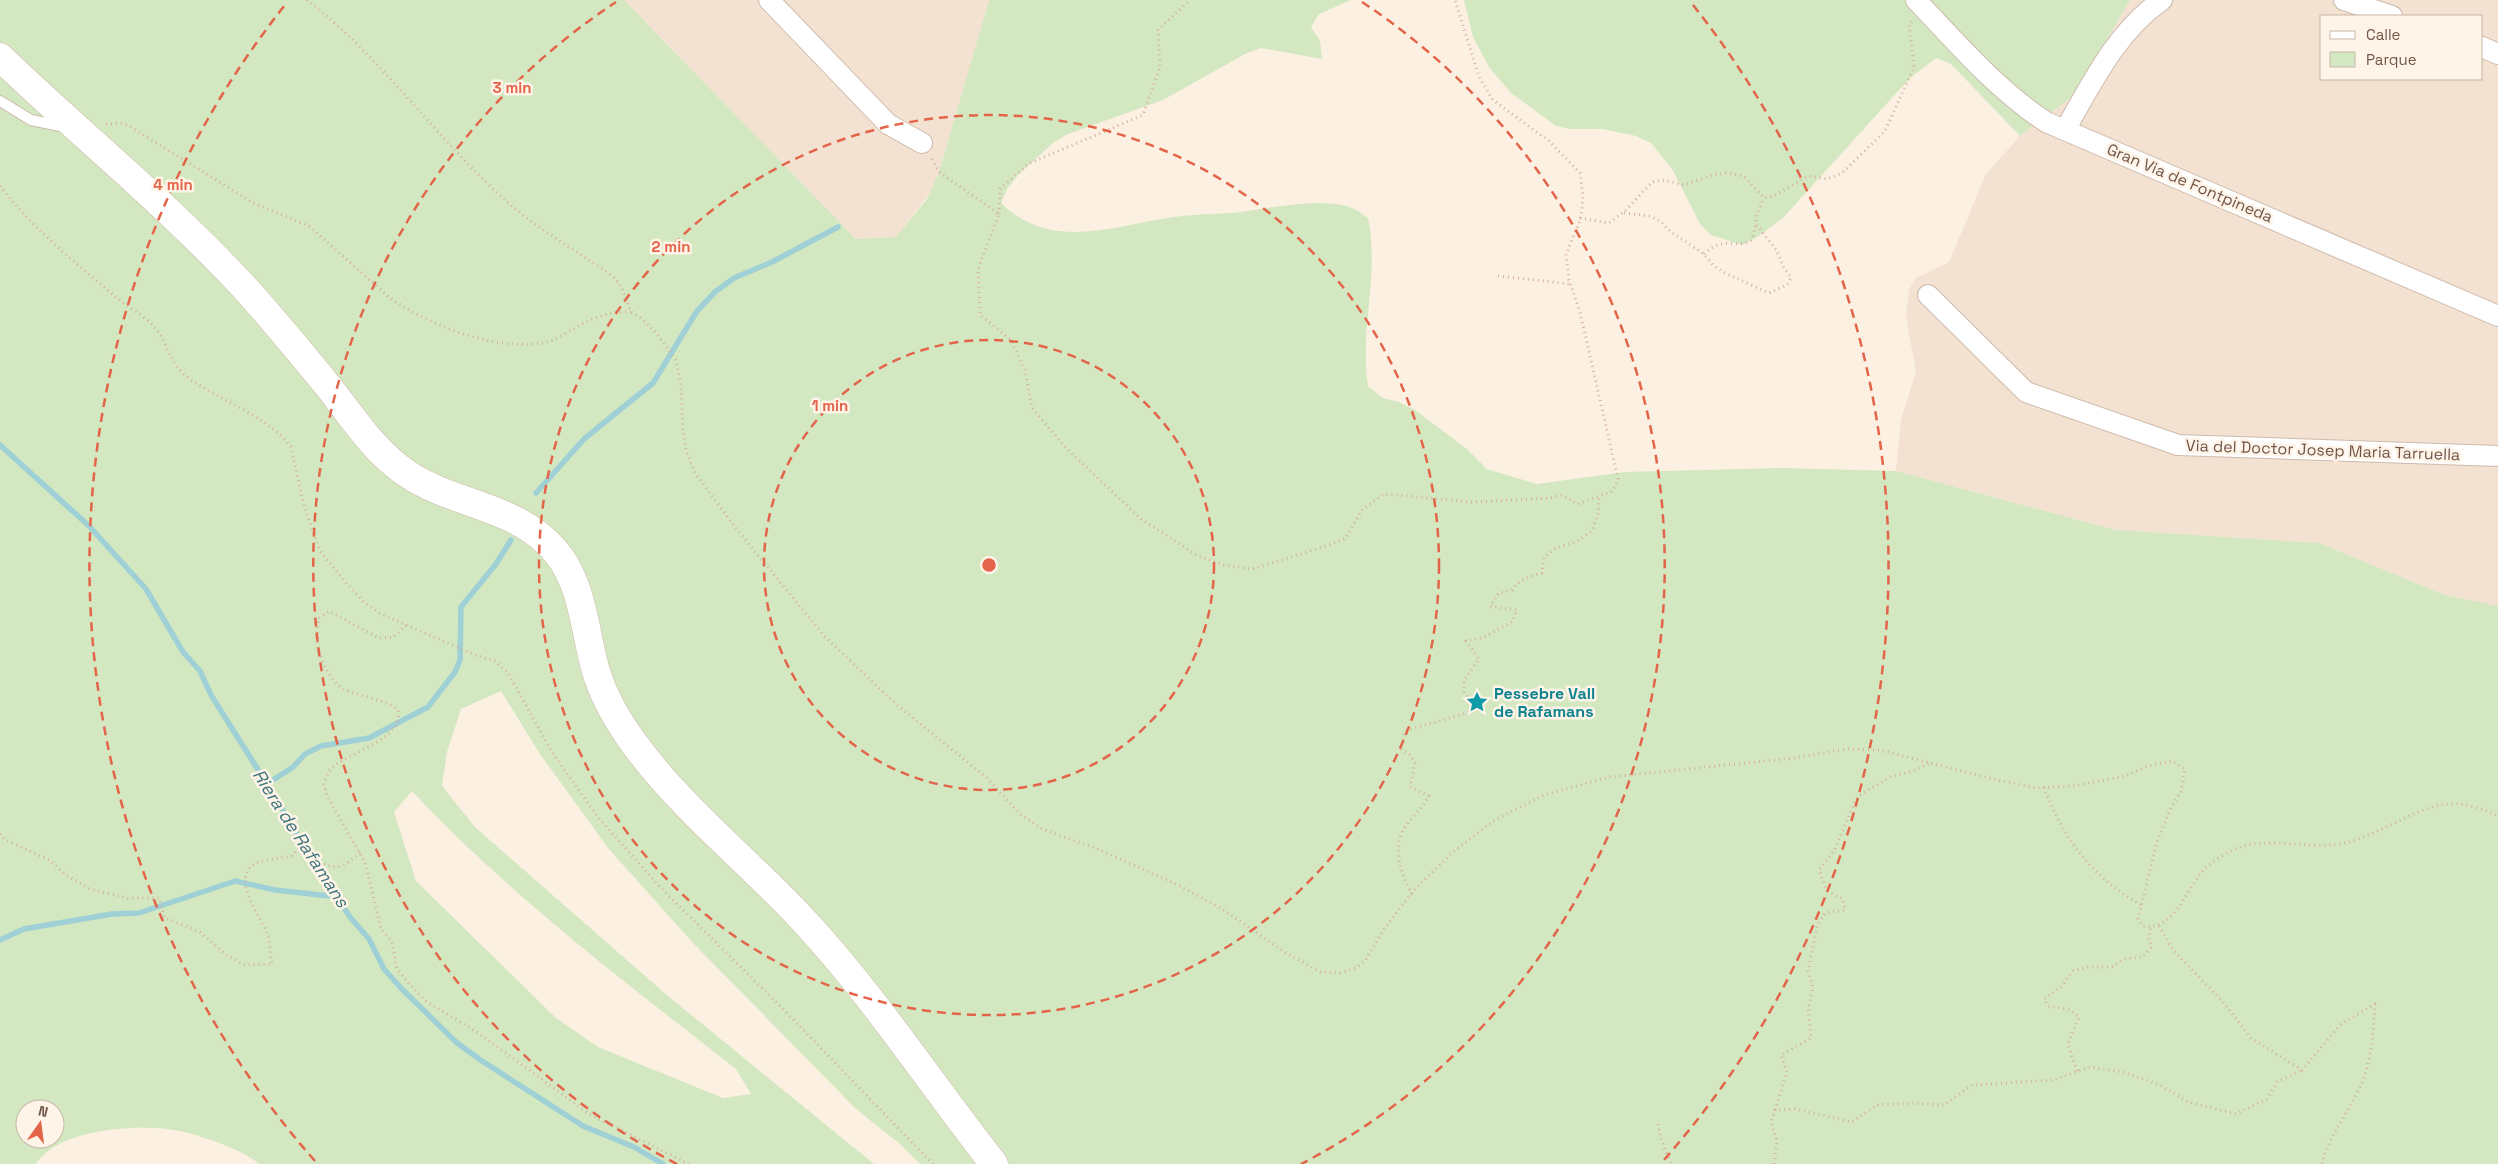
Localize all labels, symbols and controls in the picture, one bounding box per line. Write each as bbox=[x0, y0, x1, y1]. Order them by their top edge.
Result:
legend bbox=[2320, 15, 2483, 80]
text: Calle bbox=[2366, 25, 2401, 44]
text: Parque bbox=[2366, 50, 2417, 69]
text: 3 min bbox=[493, 78, 531, 97]
street label: Gran Via de Fontpineda bbox=[2104, 138, 2276, 228]
text: 4 min bbox=[153, 175, 193, 194]
text: 2 min bbox=[652, 237, 690, 256]
text: 1 min bbox=[812, 396, 848, 415]
street label: Via del Doctor Josep Maria Tarruella bbox=[2185, 435, 2461, 465]
centre of rings bbox=[980, 556, 998, 574]
place label: Pessebre Vall de Rafamans bbox=[1494, 683, 1595, 722]
place icon: Pessebre Vall de Rafamans bbox=[1464, 689, 1490, 715]
water label: Riera de Rafamans bbox=[248, 764, 355, 912]
north arrow bbox=[15, 1099, 65, 1149]
text: N bbox=[36, 1102, 50, 1121]

